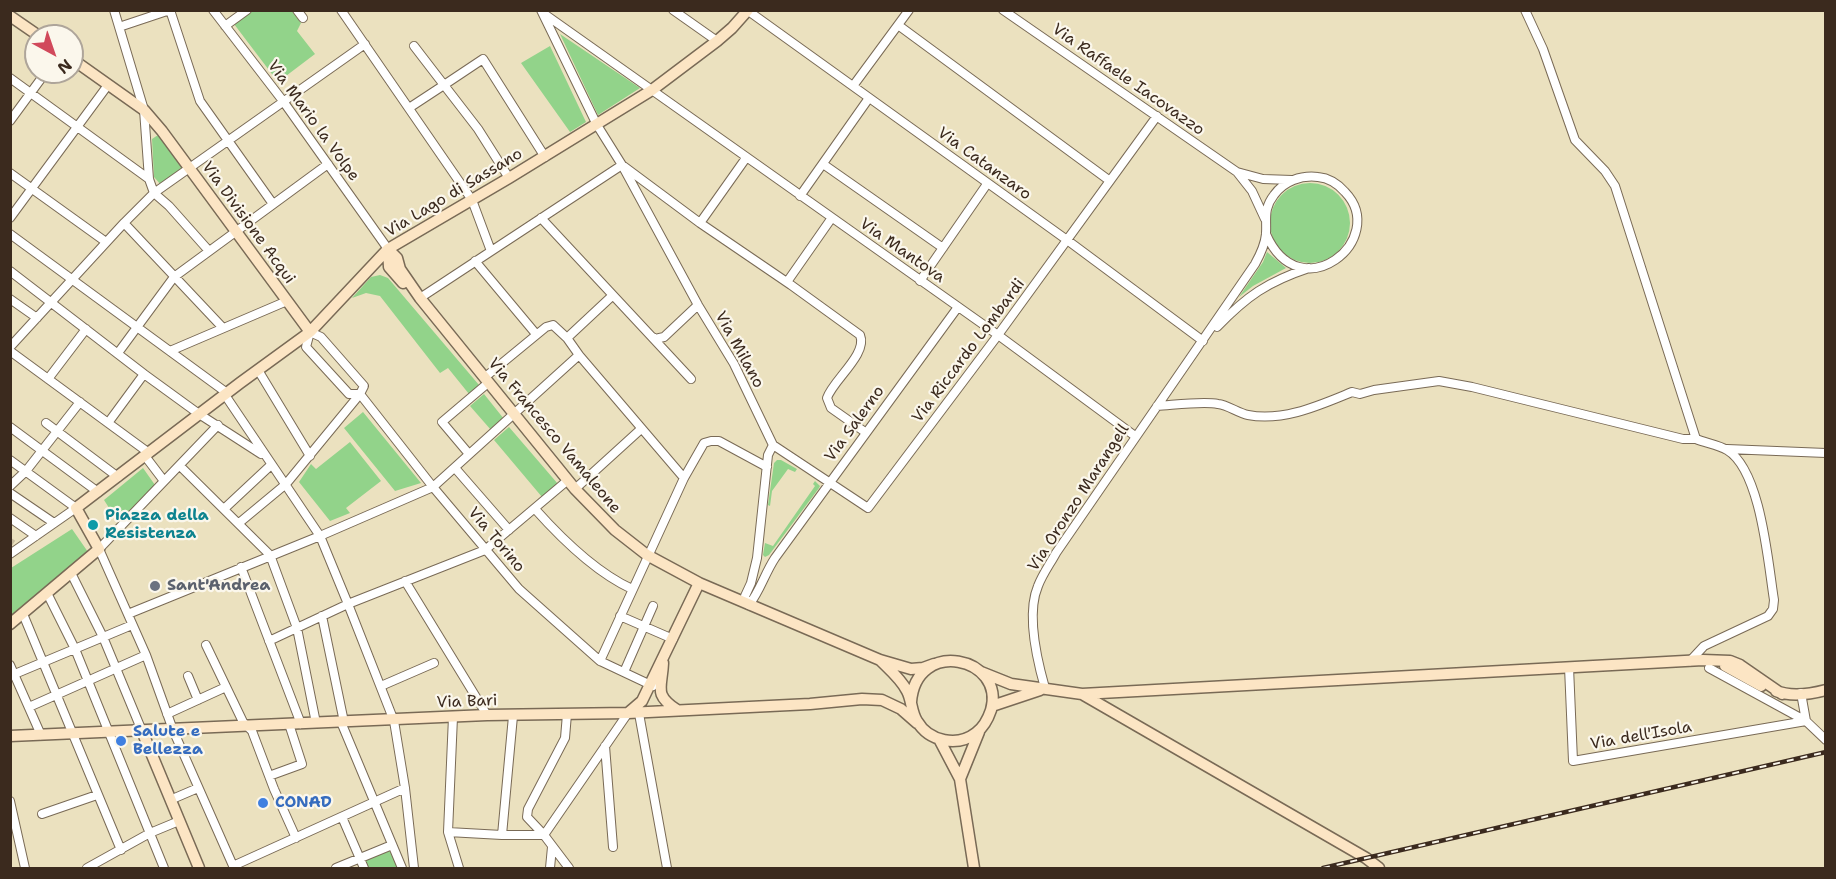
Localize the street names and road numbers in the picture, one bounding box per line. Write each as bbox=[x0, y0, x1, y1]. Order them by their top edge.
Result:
street label: Via Raffaele Iacovazzo bbox=[1048, 20, 1208, 140]
street label: Via Mario la Volpe bbox=[263, 57, 363, 185]
street label: Via Catanzaro bbox=[933, 124, 1035, 204]
street label: Via Lago di Sassano bbox=[382, 144, 526, 242]
street label: Via Divisione Acqui bbox=[197, 158, 299, 288]
street label: Via Mantova bbox=[856, 215, 948, 287]
street label: Via Riccardo Lombardi bbox=[909, 275, 1029, 427]
street label: Via Milano bbox=[710, 308, 768, 392]
street label: Via Francesco Vamaleone bbox=[483, 354, 625, 518]
street label: Via Salerno bbox=[821, 382, 889, 466]
street label: Via Oronzo Marangell bbox=[1024, 421, 1134, 575]
street label: Via Torino bbox=[463, 504, 529, 576]
street label: Via Bari bbox=[436, 691, 498, 713]
street label: Via dell'Isola bbox=[1589, 718, 1693, 754]

